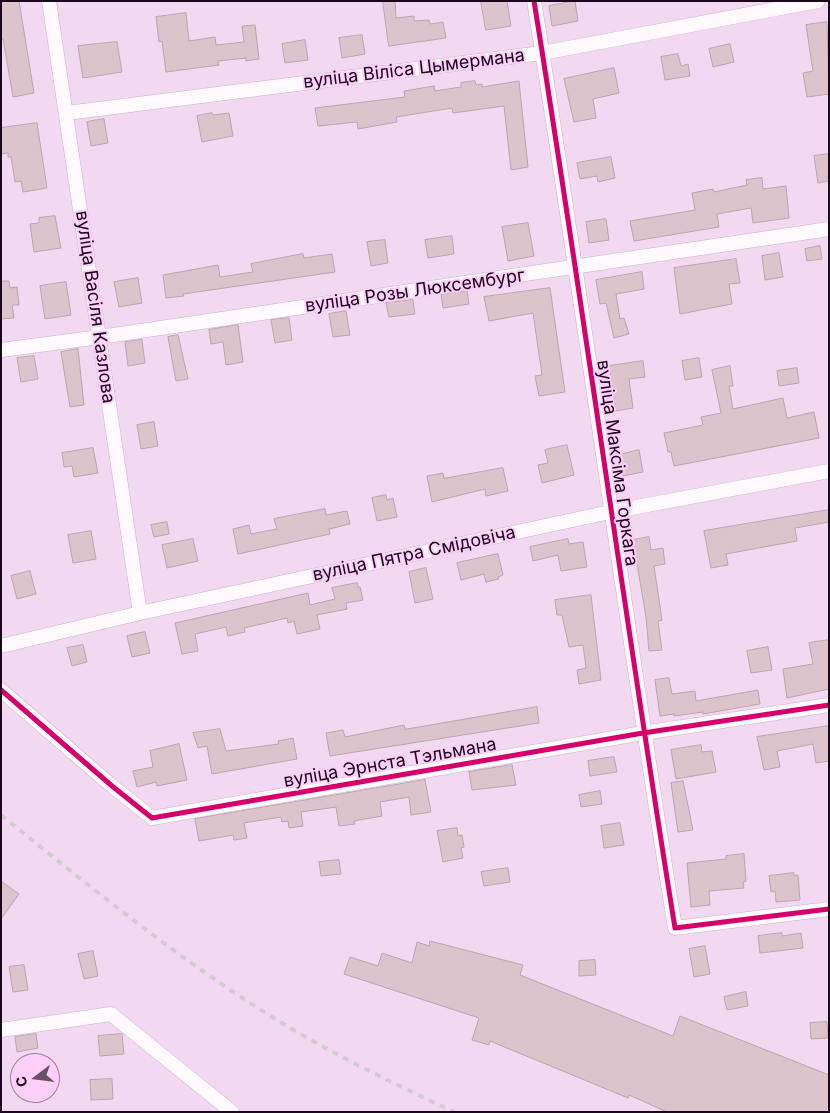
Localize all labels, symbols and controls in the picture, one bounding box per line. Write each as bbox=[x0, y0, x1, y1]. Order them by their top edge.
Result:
street label: вуліца Віліса Цымермана bbox=[302, 45, 526, 93]
street label: вуліца Васіля Казлова bbox=[71, 209, 119, 405]
street label: вуліца Розы Люксембург bbox=[304, 265, 526, 317]
street label: вуліца Максіма Горкага bbox=[592, 358, 642, 568]
street label: вуліца Пятра Смідовіча bbox=[311, 522, 517, 586]
street label: вуліца Эрнста Тэльмана bbox=[282, 734, 498, 792]
north arrow bbox=[10, 1053, 60, 1103]
text: С bbox=[11, 1075, 31, 1089]

